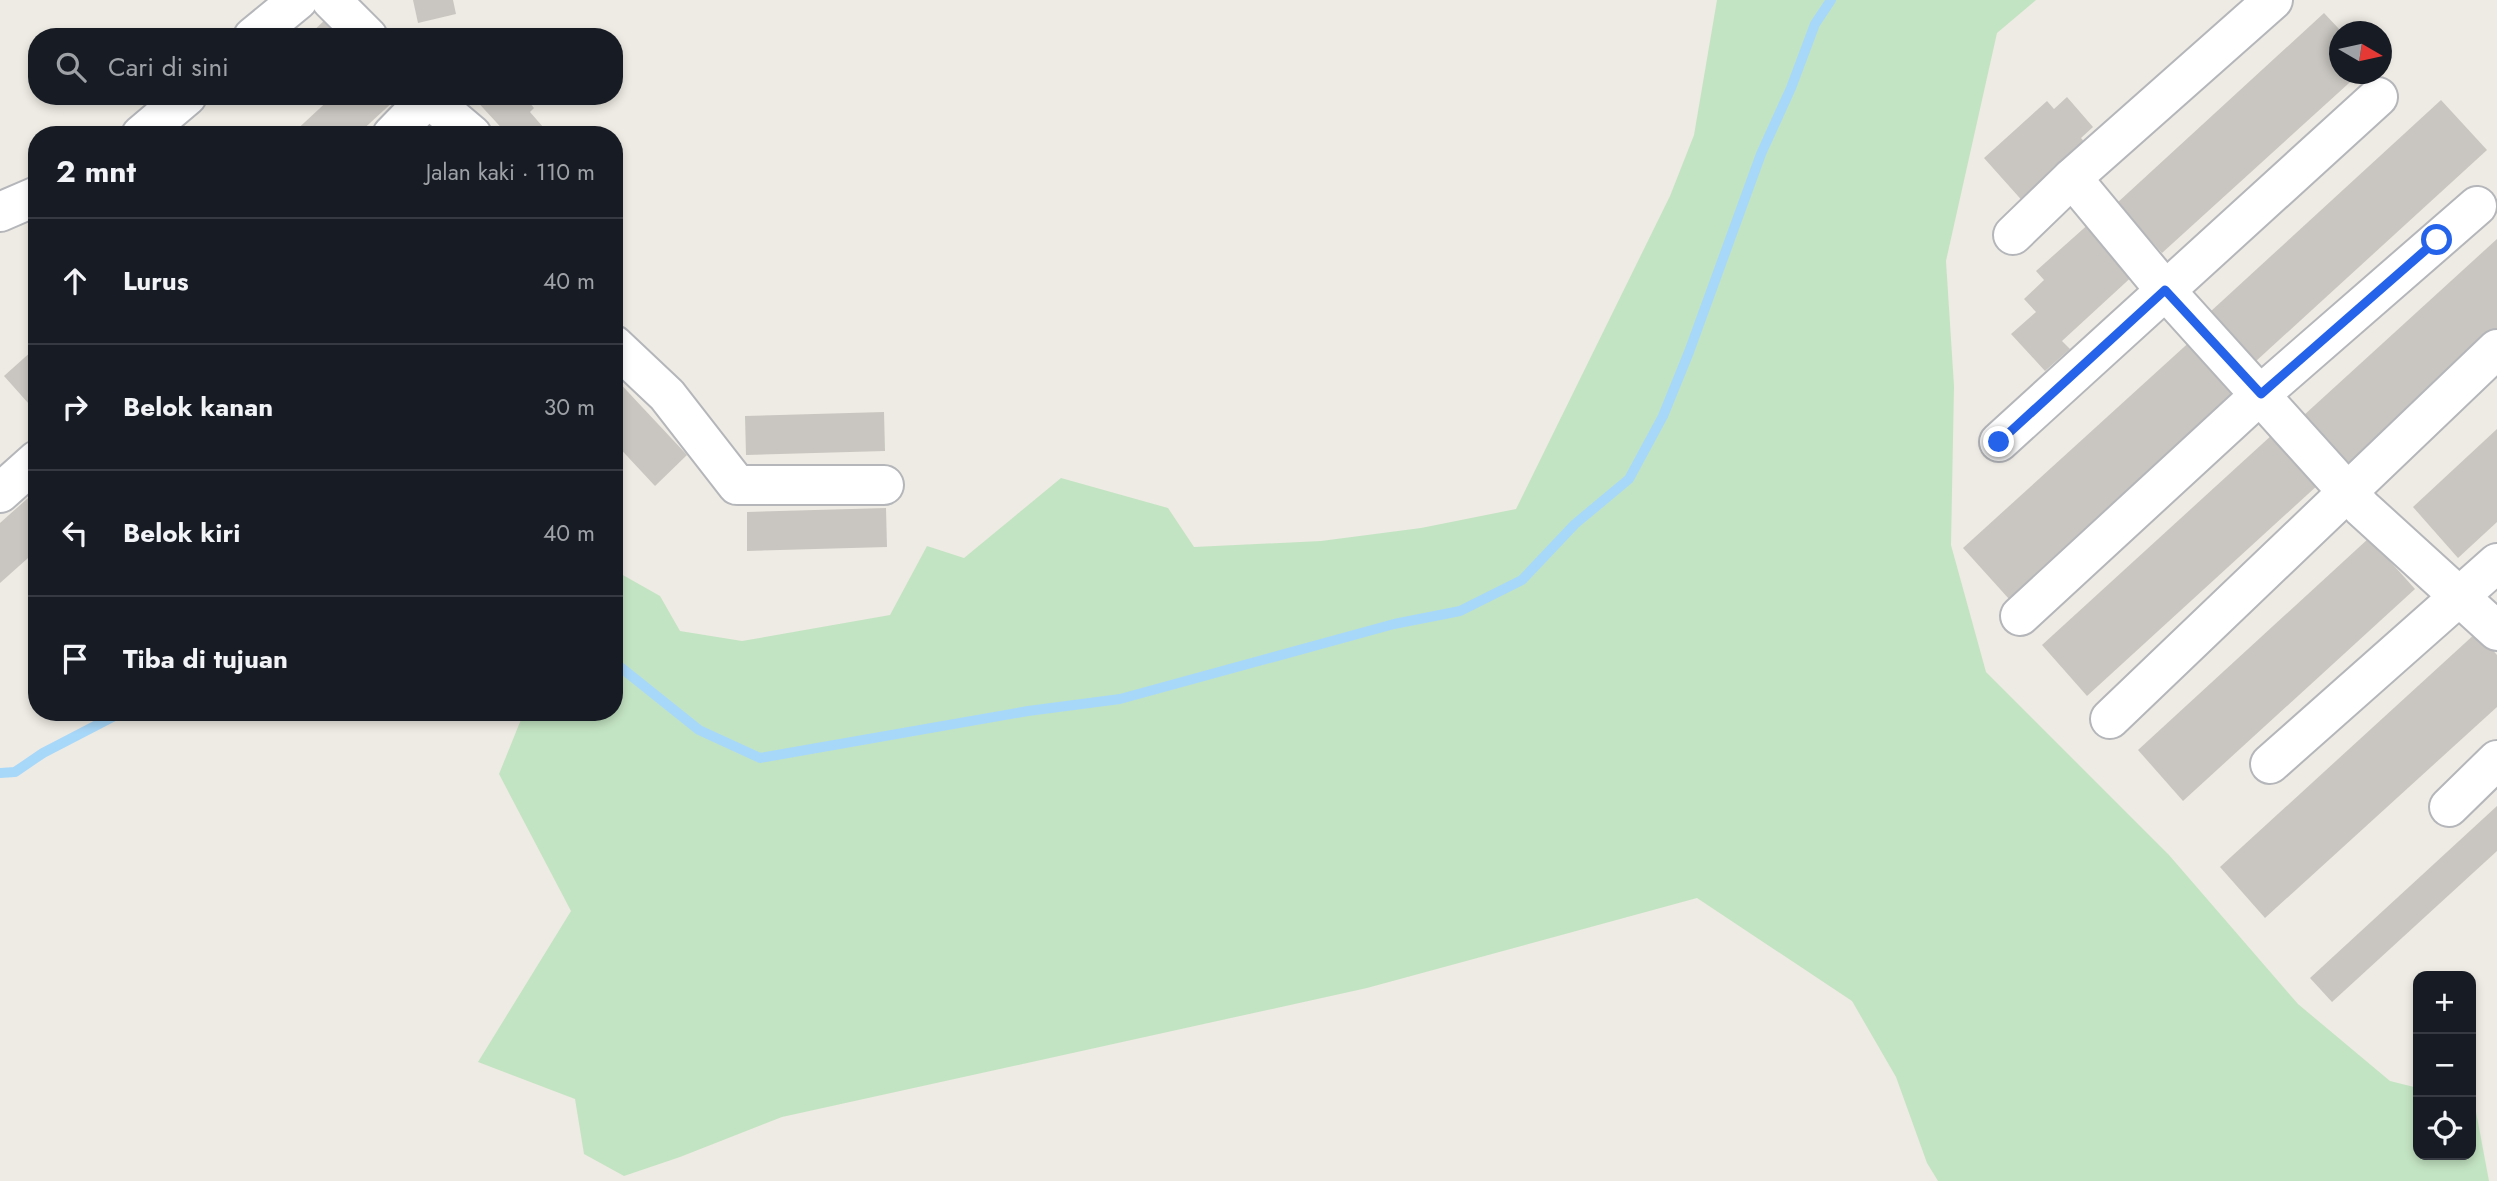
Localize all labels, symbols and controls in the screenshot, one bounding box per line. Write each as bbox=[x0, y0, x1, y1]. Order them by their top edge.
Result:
north arrow bbox=[2329, 21, 2392, 84]
search box bbox=[28, 28, 623, 105]
icon: search bbox=[52, 48, 90, 86]
text: Cari di sini bbox=[108, 48, 229, 86]
text: 2 mnt bbox=[56, 150, 136, 193]
text: Jalan kaki · 110 m bbox=[426, 155, 595, 189]
route start bbox=[2421, 224, 2452, 255]
icon: ahead bbox=[56, 262, 94, 300]
text: Lurus bbox=[123, 262, 189, 300]
text: 40 m bbox=[543, 264, 595, 298]
icon: right bbox=[56, 388, 94, 426]
text: Belok kanan bbox=[123, 388, 273, 426]
text: 30 m bbox=[544, 390, 595, 424]
route end bbox=[1983, 426, 2014, 457]
icon: left bbox=[56, 514, 94, 552]
text: Belok kiri bbox=[123, 514, 240, 552]
text: 40 m bbox=[543, 516, 595, 550]
icon: arrive bbox=[56, 640, 94, 678]
text: Tiba di tujuan bbox=[123, 640, 288, 678]
map controls bbox=[2413, 971, 2476, 1160]
button: + bbox=[2413, 971, 2476, 1034]
button: − bbox=[2413, 1034, 2476, 1097]
button: locate bbox=[2413, 1097, 2476, 1160]

